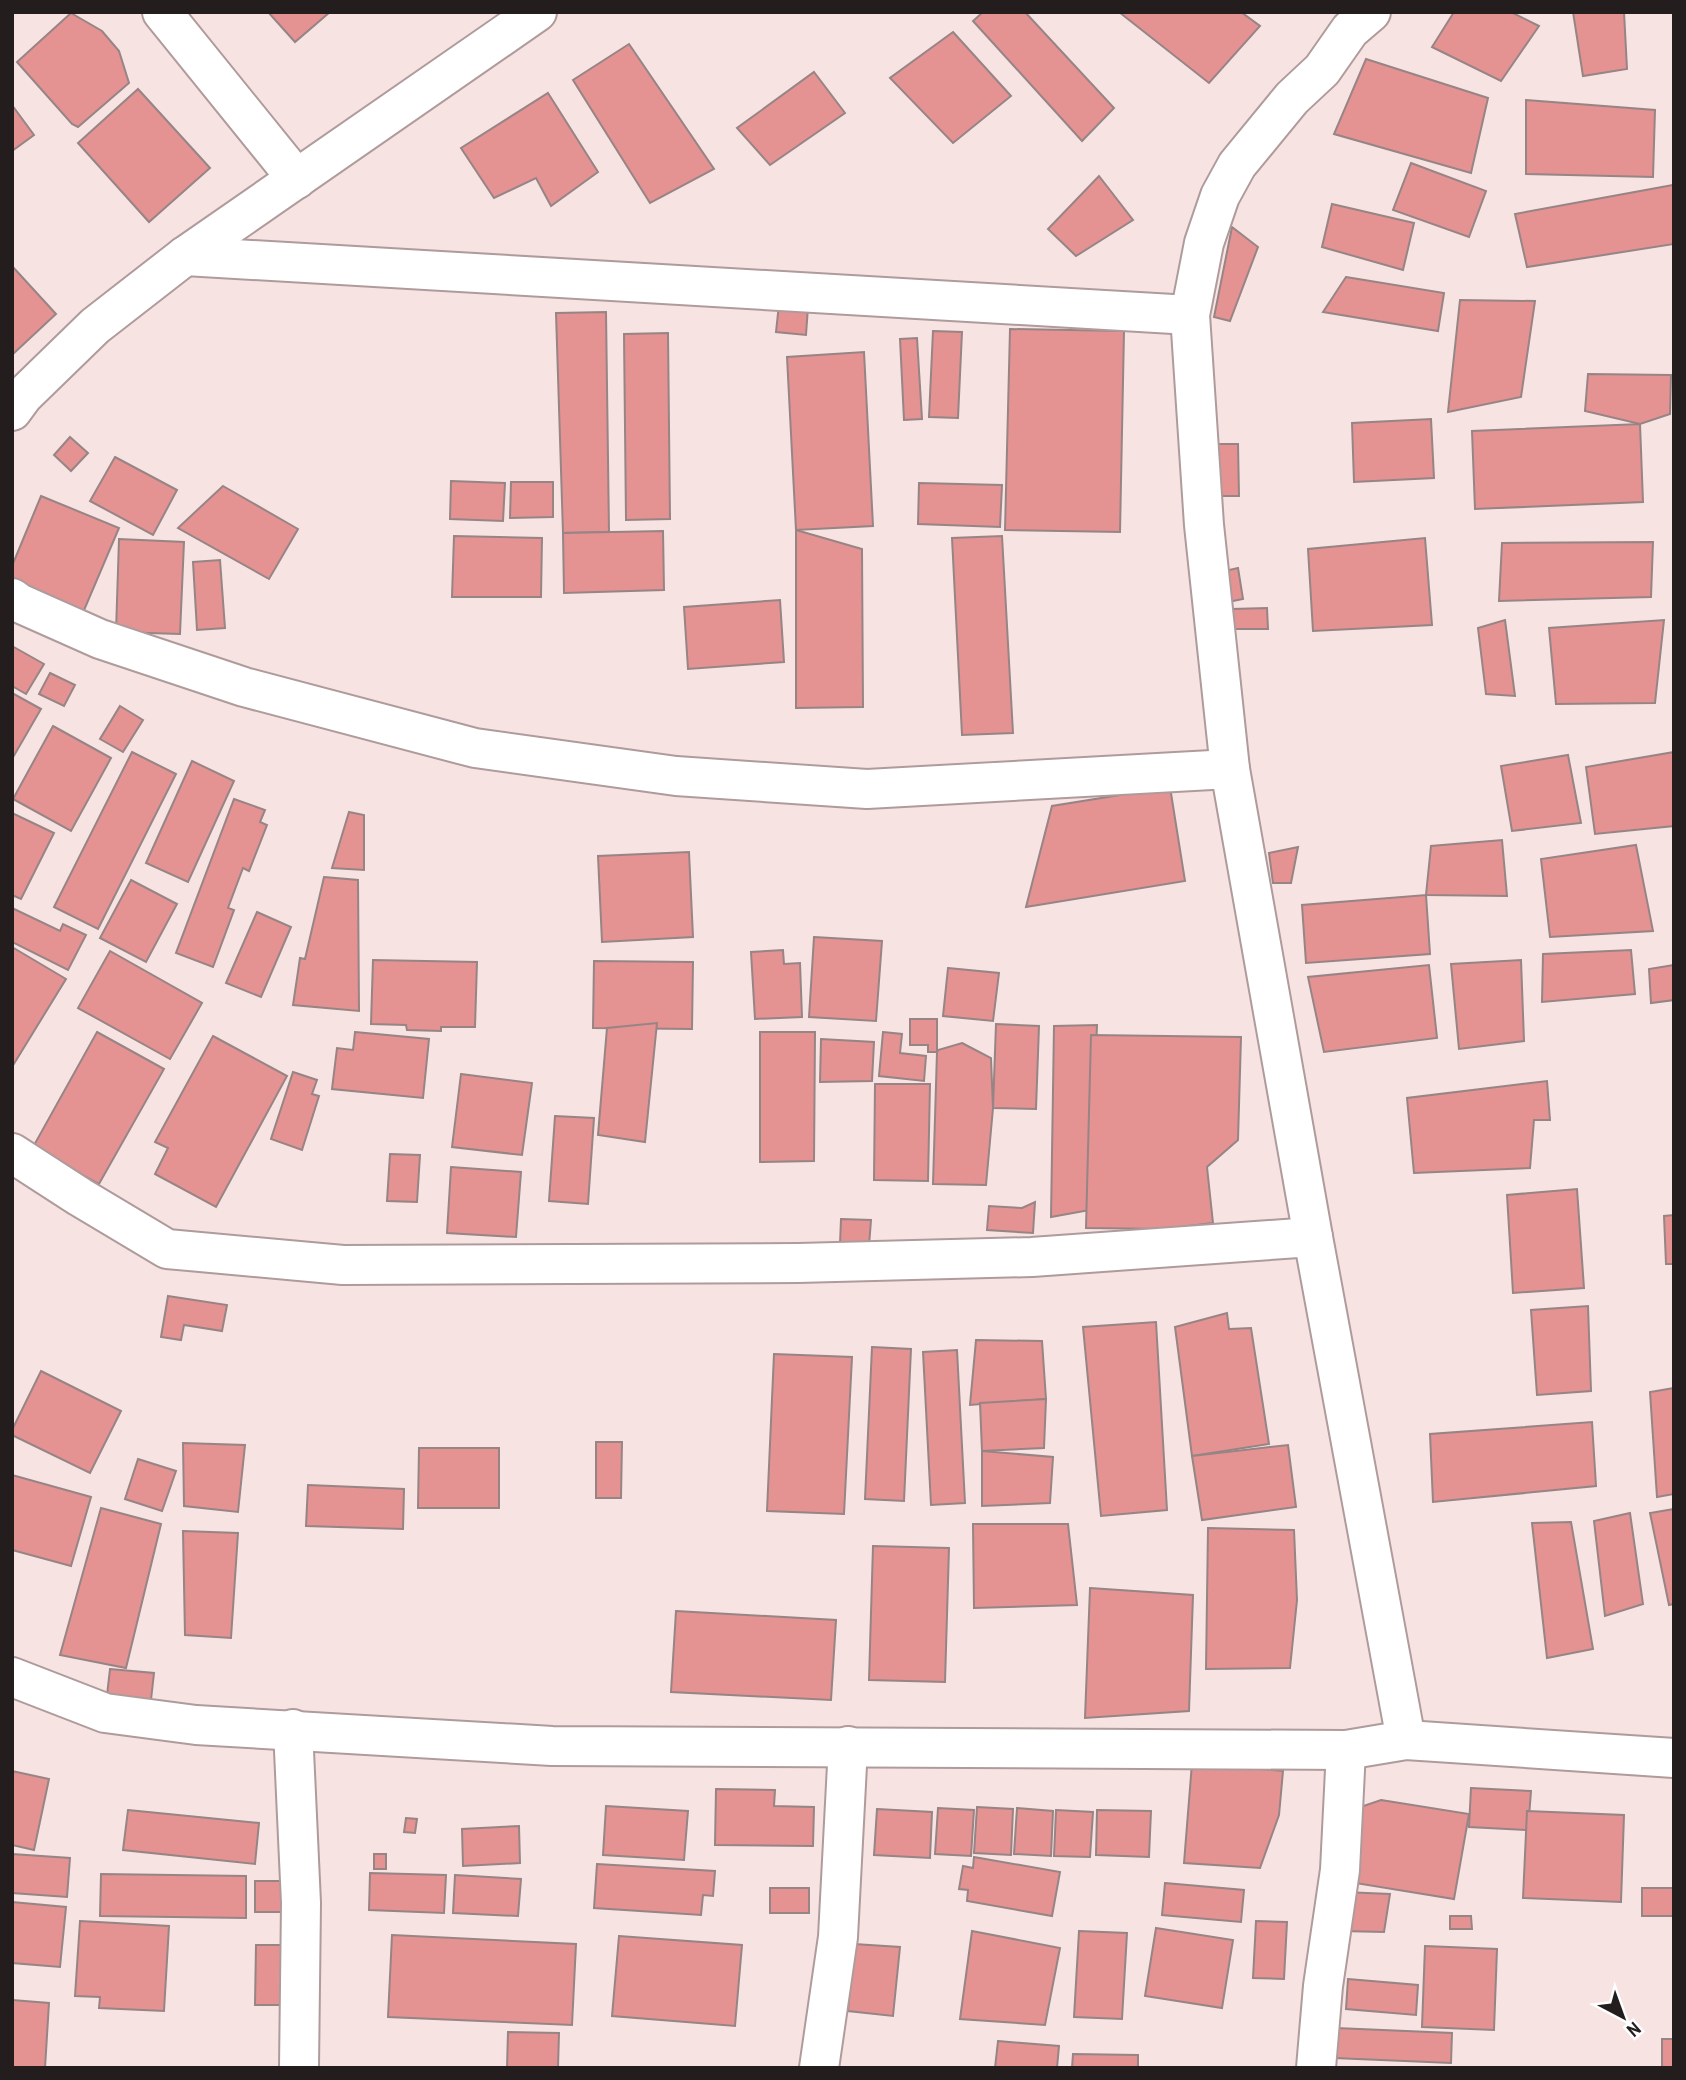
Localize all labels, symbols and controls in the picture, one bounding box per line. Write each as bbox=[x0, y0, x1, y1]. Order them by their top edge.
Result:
north arrow bbox=[1588, 1982, 1658, 2052]
text: N bbox=[1621, 2016, 1647, 2043]

